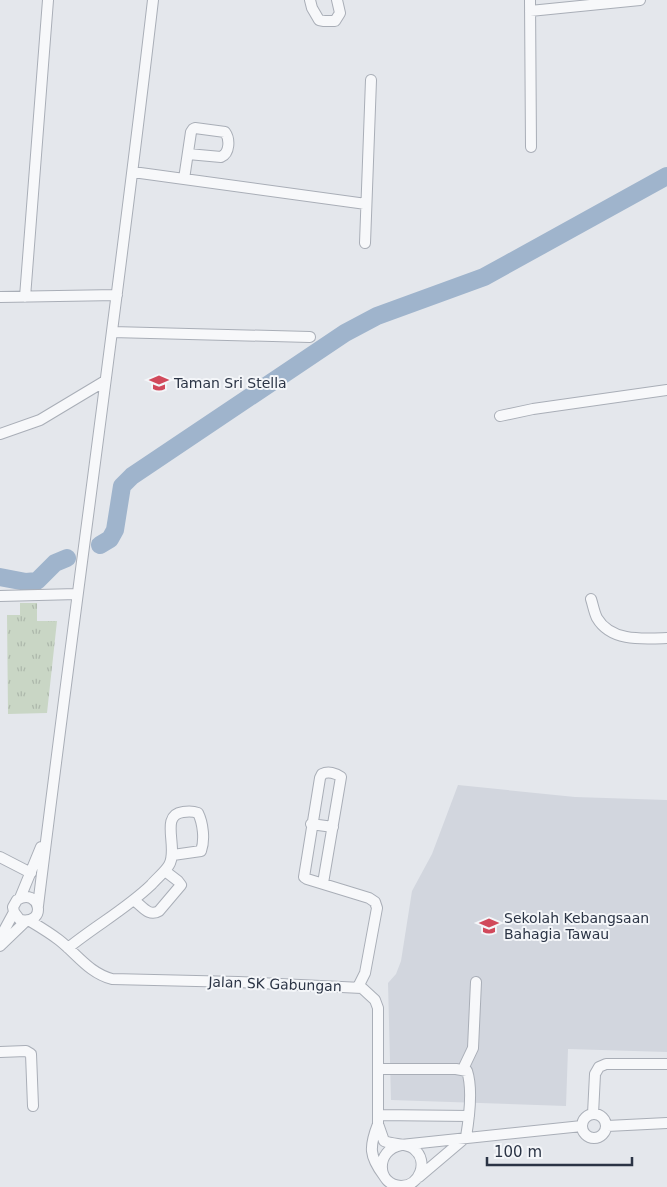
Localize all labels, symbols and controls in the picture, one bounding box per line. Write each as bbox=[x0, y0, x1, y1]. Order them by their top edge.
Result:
school or university icon: Taman Sri Stella bbox=[148, 372, 170, 394]
place label: Taman Sri Stella bbox=[173, 375, 287, 391]
place label: Sekolah Kebangsaan Bahagia Tawau bbox=[504, 910, 649, 942]
school or university icon: Sekolah Kebangsaan Bahagia Tawau bbox=[478, 915, 500, 937]
street label: Jalan SK Gabungan bbox=[207, 974, 342, 994]
scale bar bbox=[487, 1134, 632, 1166]
text: 100 m bbox=[494, 1143, 542, 1161]

